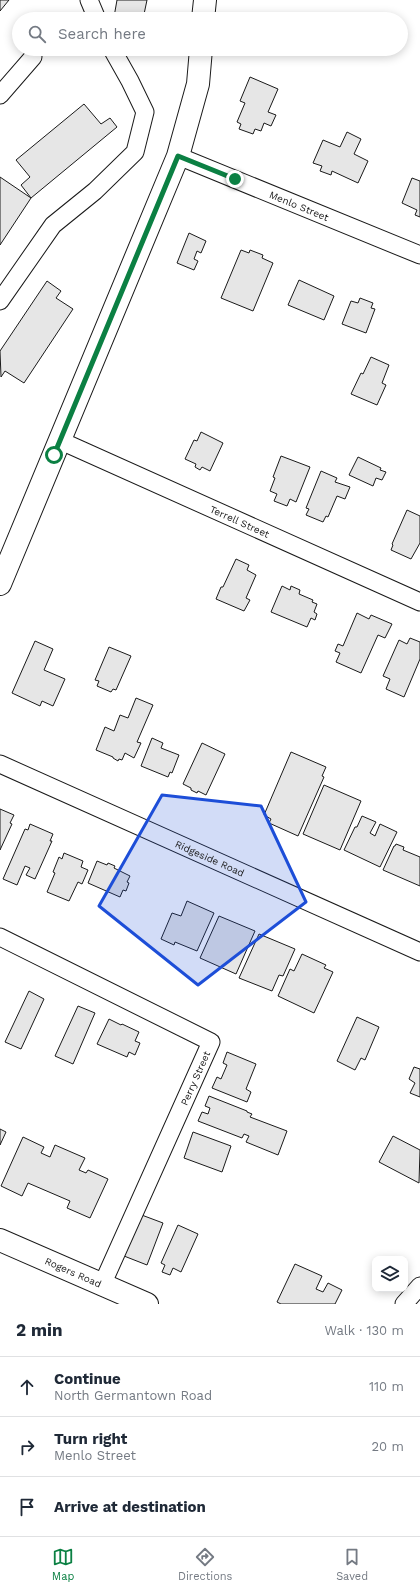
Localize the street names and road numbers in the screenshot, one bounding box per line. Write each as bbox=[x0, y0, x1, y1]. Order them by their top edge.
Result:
street label: Menlo Street bbox=[268, 189, 331, 223]
street label: Terrell Street bbox=[208, 504, 272, 540]
street label: Ridgeside Road bbox=[173, 838, 246, 879]
street label: Perry Street bbox=[179, 1049, 213, 1107]
street label: Rogers Road bbox=[43, 1255, 103, 1290]

